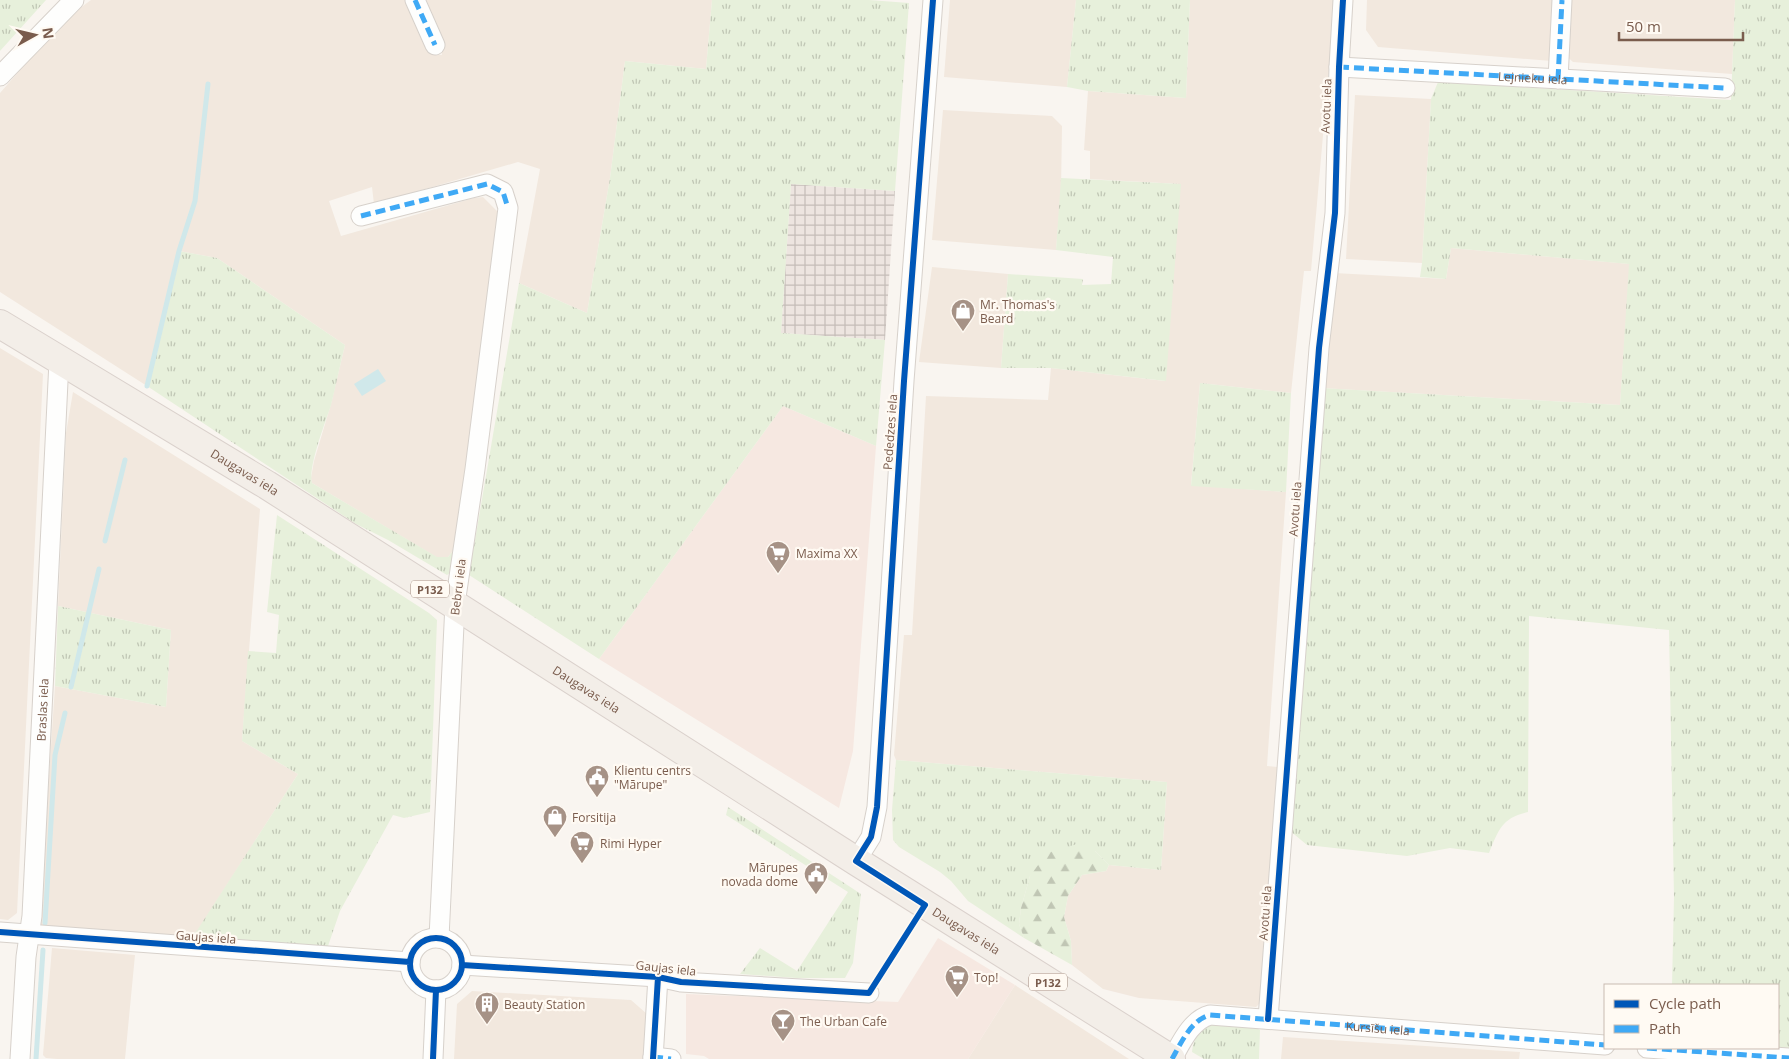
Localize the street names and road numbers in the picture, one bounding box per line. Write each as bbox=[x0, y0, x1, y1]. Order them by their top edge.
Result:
street label: Lejnieku iela bbox=[1498, 67, 1568, 88]
street label: Avotu iela bbox=[1317, 78, 1335, 134]
street label: Pededzes iela bbox=[879, 393, 901, 471]
street label: Daugavas iela bbox=[208, 445, 282, 499]
street label: Avotu iela bbox=[1285, 481, 1305, 537]
street label: Bebru iela bbox=[446, 558, 470, 616]
road number: P132 bbox=[411, 580, 449, 598]
street label: Daugavas iela bbox=[550, 661, 624, 717]
street label: Braslas iela bbox=[32, 678, 52, 742]
street label: Avotu iela bbox=[1255, 885, 1275, 941]
street label: Daugavas iela bbox=[929, 903, 1004, 958]
street label: Gaujas iela bbox=[175, 926, 237, 948]
street label: Gaujas iela bbox=[635, 956, 697, 980]
road number: P132 bbox=[1029, 974, 1067, 990]
street label: Kursīšu iela bbox=[1345, 1017, 1410, 1039]

